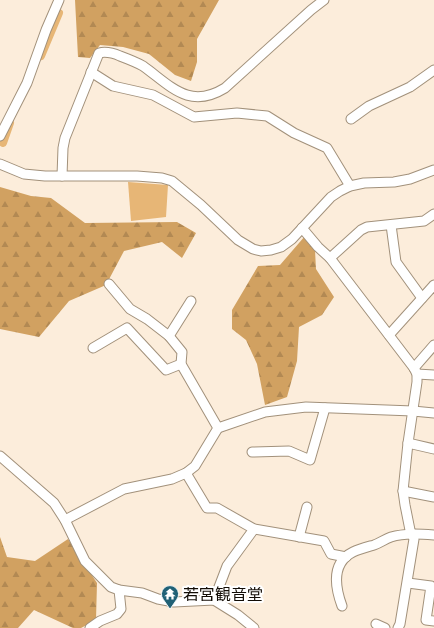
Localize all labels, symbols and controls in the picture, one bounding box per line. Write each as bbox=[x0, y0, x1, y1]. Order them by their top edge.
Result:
temple icon: 若宮観音堂 bbox=[160, 584, 180, 609]
place label: 若宮観音堂 bbox=[183, 586, 263, 603]

